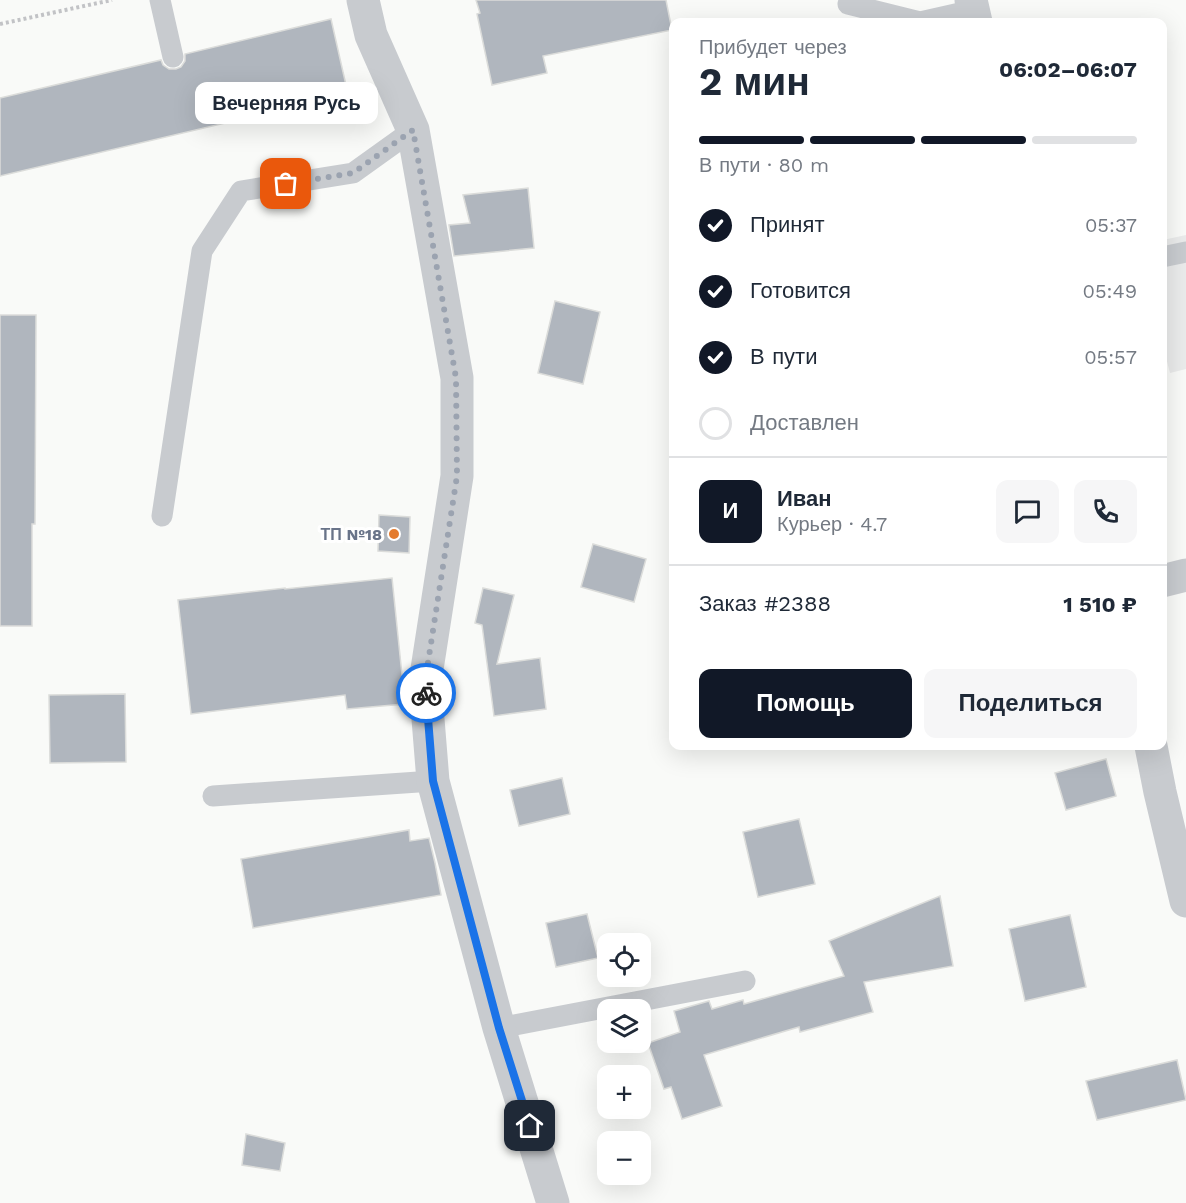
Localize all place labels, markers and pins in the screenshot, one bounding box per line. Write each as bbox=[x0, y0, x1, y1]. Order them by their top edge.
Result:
callout: Вечерняя Русь bbox=[194, 82, 378, 124]
pin bbox=[260, 158, 311, 209]
place label: ТП №18 bbox=[321, 525, 382, 544]
marker: ТП №18 bbox=[387, 527, 401, 541]
pin bbox=[504, 1100, 555, 1151]

